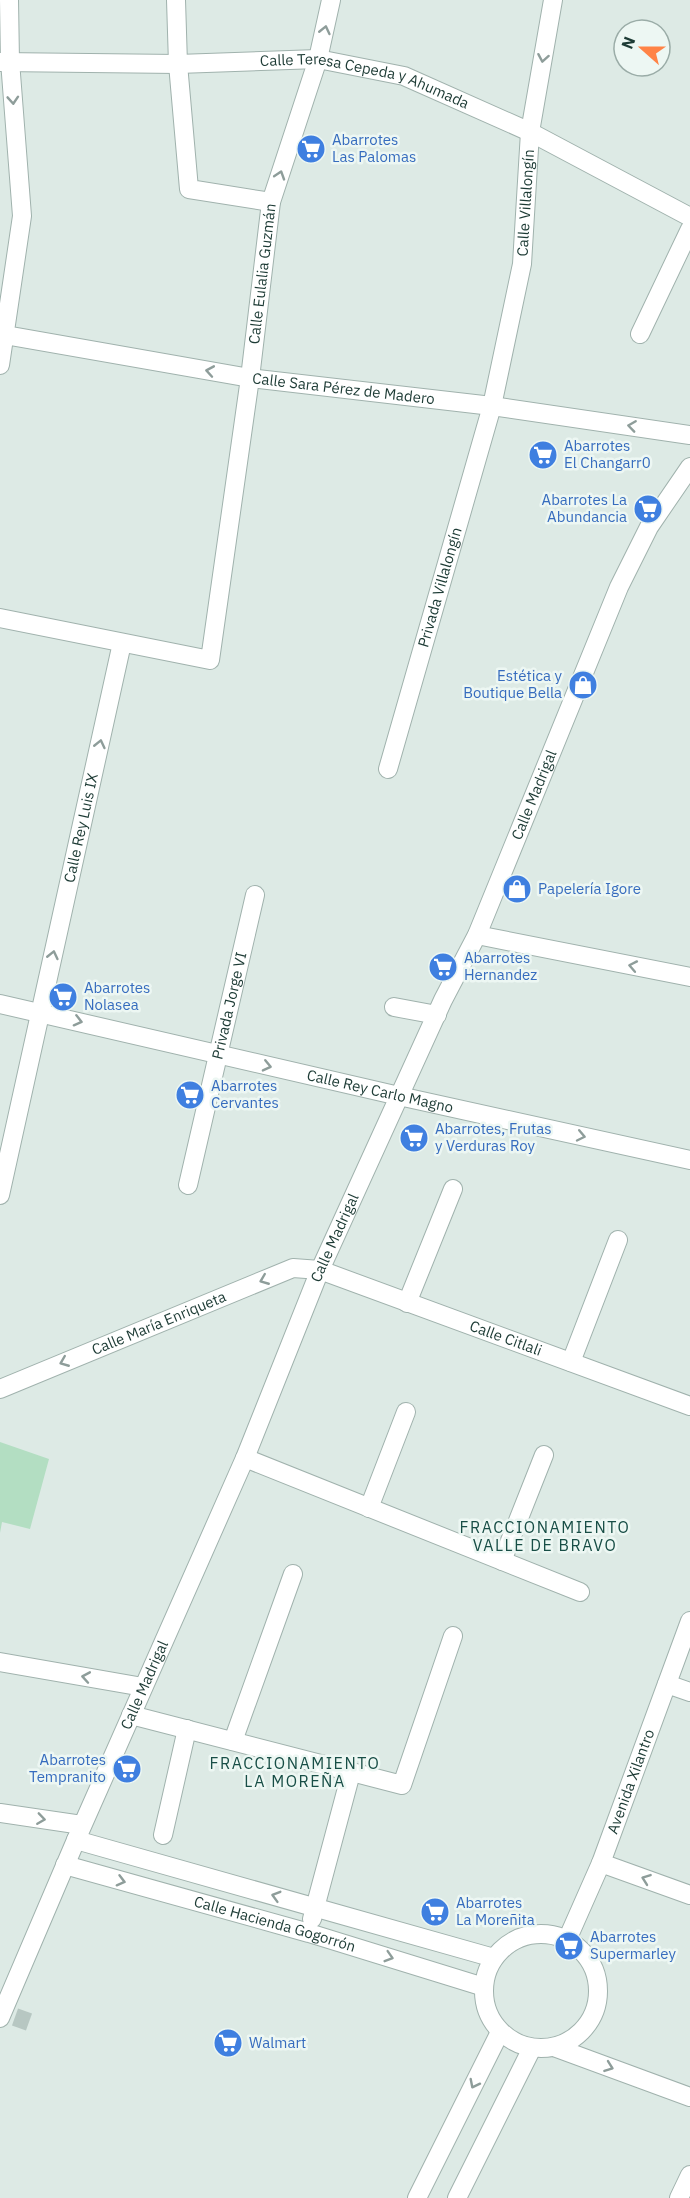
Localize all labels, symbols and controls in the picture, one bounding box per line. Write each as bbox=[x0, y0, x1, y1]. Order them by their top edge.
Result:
north arrow bbox=[612, 18, 672, 78]
one-way arrow bbox=[318, 25, 331, 35]
text: N bbox=[617, 34, 639, 52]
street label: Calle Teresa Cepeda y Ahumada bbox=[260, 49, 472, 113]
one-way arrow bbox=[537, 52, 550, 62]
one-way arrow bbox=[6, 96, 19, 105]
place label: Abarrotes Las Palomas bbox=[332, 130, 416, 166]
supermarket icon: Abarrotes Las Palomas bbox=[295, 133, 327, 165]
street label: Calle Villalongín bbox=[512, 149, 538, 257]
one-way arrow bbox=[273, 170, 285, 181]
street label: Calle Eulalia Guzmán bbox=[244, 202, 280, 345]
one-way arrow bbox=[205, 365, 215, 378]
street label: Calle Sara Pérez de Madero bbox=[251, 368, 436, 408]
one-way arrow bbox=[628, 421, 637, 433]
place label: Abarrotes El Changarr0 bbox=[564, 436, 651, 472]
supermarket icon: Abarrotes El Changarr0 bbox=[527, 439, 559, 471]
place label: Abarrotes La Abundancia bbox=[542, 490, 627, 526]
supermarket icon: Abarrotes La Abundancia bbox=[632, 493, 664, 525]
street label: Privada Villalongín bbox=[413, 525, 466, 649]
place label: Estética y Boutique Bella bbox=[463, 666, 563, 702]
shop icon: Estética y Boutique Bella bbox=[567, 669, 599, 701]
one-way arrow bbox=[92, 739, 105, 749]
street label: Calle Madrigal bbox=[507, 747, 561, 843]
street label: Calle Rey Luis IX bbox=[59, 771, 102, 884]
shop icon: Papelería Igore bbox=[501, 873, 533, 905]
place label: Papelería Igore bbox=[538, 879, 641, 898]
place label: Abarrotes Hernandez bbox=[464, 948, 537, 984]
one-way arrow bbox=[45, 950, 58, 960]
street label: Privada Jorge VI bbox=[207, 950, 251, 1061]
supermarket icon: Abarrotes Hernandez bbox=[427, 951, 459, 983]
one-way arrow bbox=[628, 960, 638, 973]
place label: Abarrotes Nolasea bbox=[84, 978, 150, 1014]
supermarket icon: Abarrotes Nolasea bbox=[47, 981, 79, 1013]
one-way arrow bbox=[72, 1014, 82, 1027]
one-way arrow bbox=[262, 1059, 272, 1072]
street label: Calle Rey Carlo Magno bbox=[305, 1065, 455, 1117]
place label: Abarrotes Cervantes bbox=[211, 1076, 279, 1112]
supermarket icon: Abarrotes Cervantes bbox=[174, 1079, 206, 1111]
place label: Abarrotes, Frutas y Verduras Roy bbox=[435, 1119, 552, 1155]
supermarket icon: Abarrotes, Frutas y Verduras Roy bbox=[398, 1122, 430, 1154]
one-way arrow bbox=[576, 1129, 586, 1142]
street label: Calle Madrigal bbox=[306, 1190, 363, 1285]
one-way arrow bbox=[259, 1273, 270, 1285]
street label: Calle María Enriqueta bbox=[89, 1287, 229, 1359]
street label: Calle Citlali bbox=[467, 1316, 545, 1360]
one-way arrow bbox=[59, 1355, 70, 1367]
district label: FRACCIONAMIENTO VALLE DE BRAVO bbox=[460, 1517, 630, 1555]
street label: Calle Madrigal bbox=[116, 1637, 172, 1732]
one-way arrow bbox=[81, 1671, 91, 1684]
street label: Avenida Xilantro bbox=[603, 1726, 658, 1836]
place label: Abarrotes Tempranito bbox=[29, 1750, 106, 1786]
supermarket icon: Abarrotes Tempranito bbox=[111, 1753, 143, 1785]
district label: FRACCIONAMIENTO LA MOREÑA bbox=[210, 1753, 380, 1791]
one-way arrow bbox=[37, 1813, 46, 1825]
one-way arrow bbox=[641, 1873, 651, 1886]
one-way arrow bbox=[115, 1874, 126, 1886]
street label: Calle Hacienda Gogorrón bbox=[192, 1891, 358, 1956]
one-way arrow bbox=[271, 1891, 282, 1903]
place label: Abarrotes La Moreñita bbox=[456, 1893, 535, 1929]
supermarket icon: Abarrotes La Moreñita bbox=[419, 1896, 451, 1928]
place label: Abarrotes Supermarley bbox=[590, 1927, 677, 1963]
supermarket icon: Abarrotes Supermarley bbox=[553, 1930, 585, 1962]
one-way arrow bbox=[383, 1950, 394, 1963]
supermarket icon: Walmart bbox=[212, 2027, 244, 2059]
place label: Walmart bbox=[249, 2033, 306, 2052]
one-way arrow bbox=[603, 2060, 614, 2073]
one-way arrow bbox=[470, 2078, 481, 2088]

